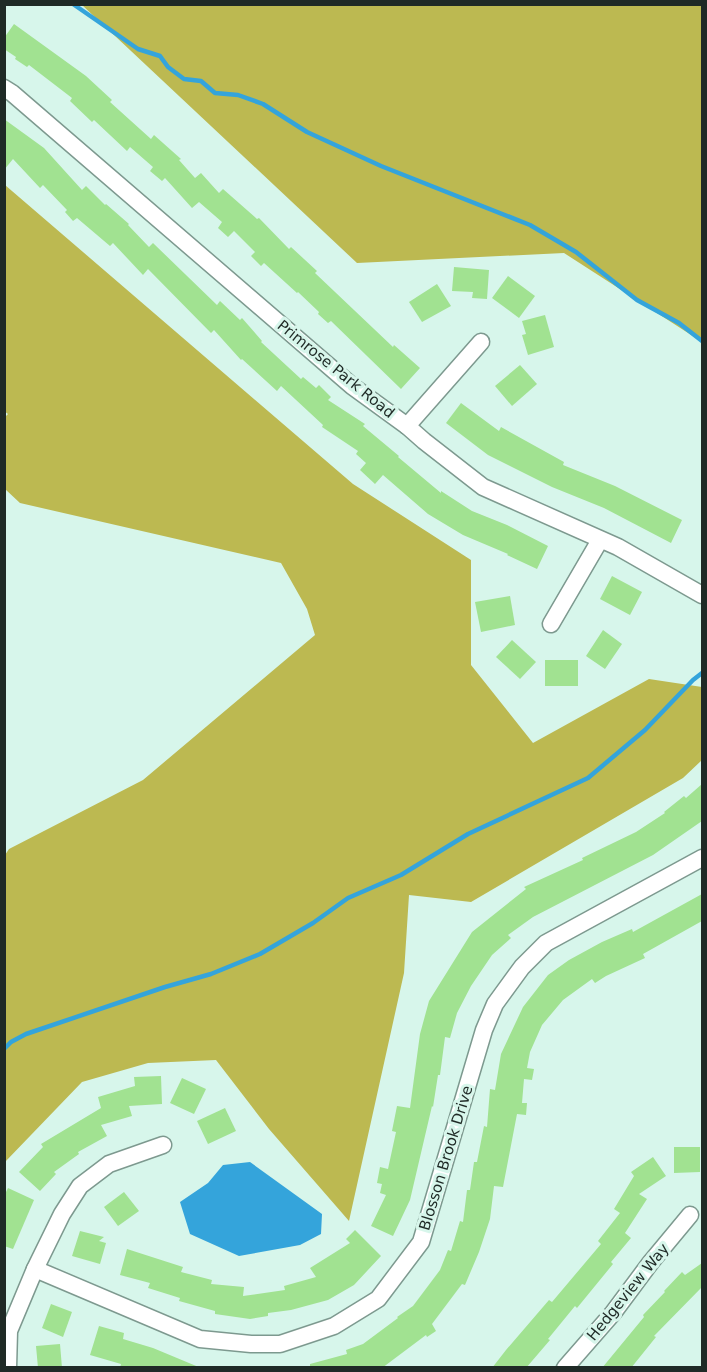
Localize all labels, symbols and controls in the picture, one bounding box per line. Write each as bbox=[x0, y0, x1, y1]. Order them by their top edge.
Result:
street label: Primrose Park Road bbox=[274, 316, 398, 422]
street label: Blosson Brook Drive bbox=[415, 1083, 477, 1233]
street label: Hedgeview Way bbox=[583, 1240, 673, 1344]

